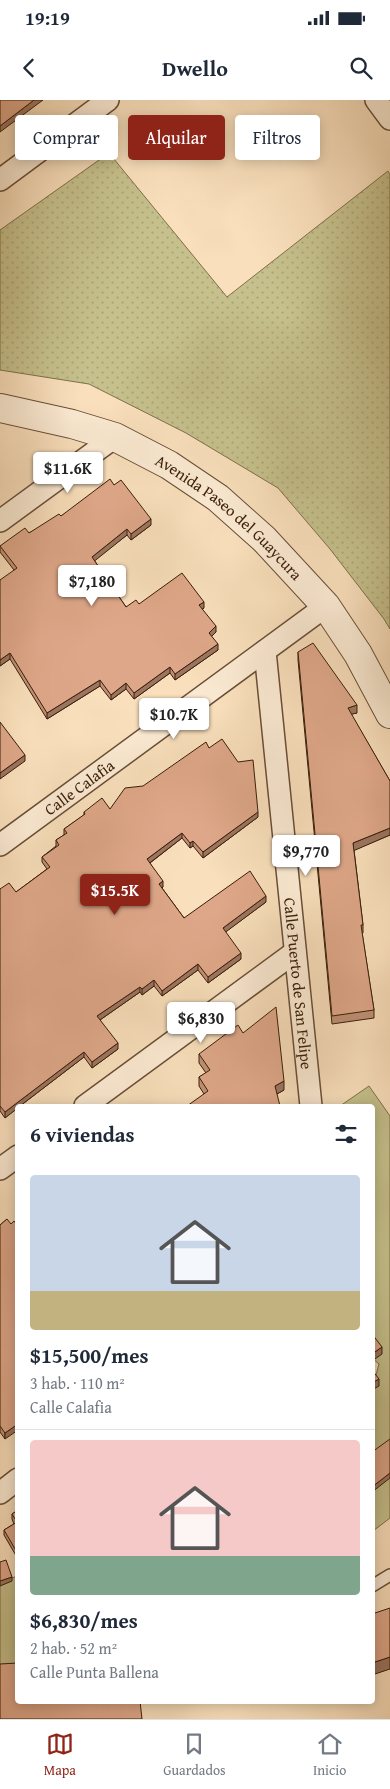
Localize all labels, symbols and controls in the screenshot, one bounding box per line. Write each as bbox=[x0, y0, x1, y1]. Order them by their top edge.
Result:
text: 19:19 bbox=[25, 4, 70, 32]
text: Dwello bbox=[162, 52, 228, 84]
icon: back bbox=[15, 54, 43, 82]
icon: search bbox=[347, 54, 375, 82]
chip: Comprar bbox=[15, 115, 118, 160]
chip: Alquilar bbox=[128, 115, 225, 160]
chip: Filtros bbox=[235, 115, 320, 160]
street label: Avenida Paseo del Guaycura bbox=[151, 448, 308, 586]
pin: $11.6K bbox=[27, 452, 109, 494]
text: $11.6K bbox=[44, 456, 92, 480]
pin: $7,180 bbox=[51, 564, 133, 607]
text: $7,180 bbox=[69, 569, 115, 593]
pin: $10.7K bbox=[133, 698, 215, 740]
text: $10.7K bbox=[150, 702, 198, 726]
street label: Calle Calafia bbox=[39, 753, 119, 821]
pin: $9,770 bbox=[265, 834, 347, 877]
text: $9,770 bbox=[283, 839, 329, 863]
pin: $15.5K bbox=[74, 874, 156, 916]
text: $15.5K bbox=[91, 878, 139, 902]
street label: Calle Puerto de San Felipe bbox=[278, 896, 319, 1070]
pin: $6,830 bbox=[160, 1002, 242, 1044]
text: $6,830 bbox=[178, 1006, 224, 1030]
text: 6 viviendas bbox=[30, 1119, 135, 1150]
icon: filters bbox=[332, 1120, 360, 1148]
icon: home bbox=[150, 1207, 240, 1297]
text: $15,500/mes bbox=[30, 1340, 149, 1371]
text: 3 hab. · 110 m² bbox=[30, 1371, 125, 1395]
text: Calle Calafia bbox=[30, 1395, 112, 1419]
icon: home bbox=[150, 1473, 240, 1563]
text: $6,830/mes bbox=[30, 1605, 138, 1636]
text: 2 hab. · 52 m² bbox=[30, 1636, 117, 1660]
text: Calle Punta Ballena bbox=[30, 1660, 159, 1684]
tab: Mapa bbox=[44, 1730, 76, 1780]
tab: Guardados bbox=[163, 1730, 226, 1780]
tab: Inicio bbox=[313, 1730, 346, 1780]

